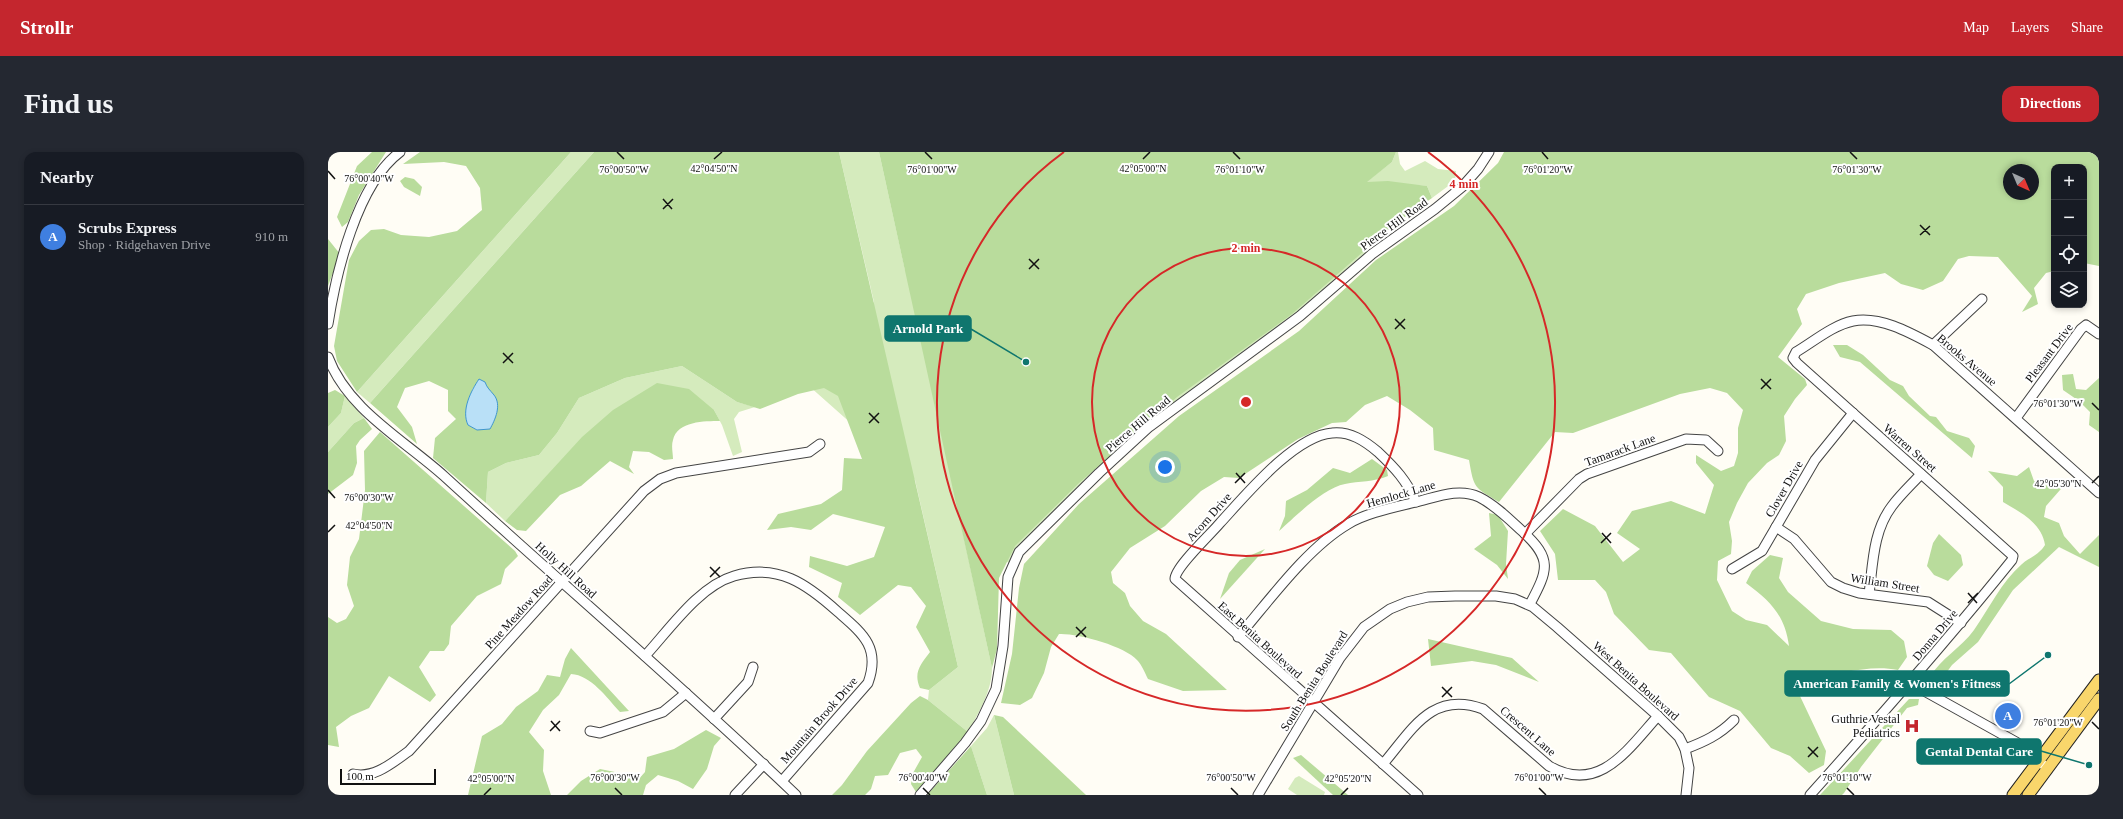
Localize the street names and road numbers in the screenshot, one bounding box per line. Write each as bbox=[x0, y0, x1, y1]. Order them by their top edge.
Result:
street label: Pierce Hill Road bbox=[1358, 195, 1430, 253]
street label: Pleasant Drive bbox=[2022, 321, 2076, 385]
street label: Brooks Avenue bbox=[1934, 331, 2000, 389]
street label: Pierce Hill Road bbox=[1103, 393, 1173, 455]
street label: Warren Street bbox=[1881, 421, 1940, 475]
street label: Tamarack Lane bbox=[1583, 431, 1657, 469]
street label: Clover Drive bbox=[1762, 458, 1806, 520]
street label: Hemlock Lane bbox=[1365, 477, 1437, 511]
street label: Acorn Drive bbox=[1184, 490, 1234, 544]
street label: Holly Hill Road bbox=[533, 539, 599, 601]
street label: William Street bbox=[1849, 571, 1921, 595]
street label: Pine Meadow Road bbox=[482, 572, 556, 652]
street label: East Benita Boulevard bbox=[1215, 599, 1305, 681]
street label: Donna Drive bbox=[1910, 607, 1960, 663]
street label: South Benita Boulevard bbox=[1278, 628, 1350, 734]
street label: West Benita Boulevard bbox=[1590, 639, 1682, 723]
street label: Mountain Brook Drive bbox=[778, 674, 860, 766]
street label: Crescent Lane bbox=[1497, 703, 1559, 759]

